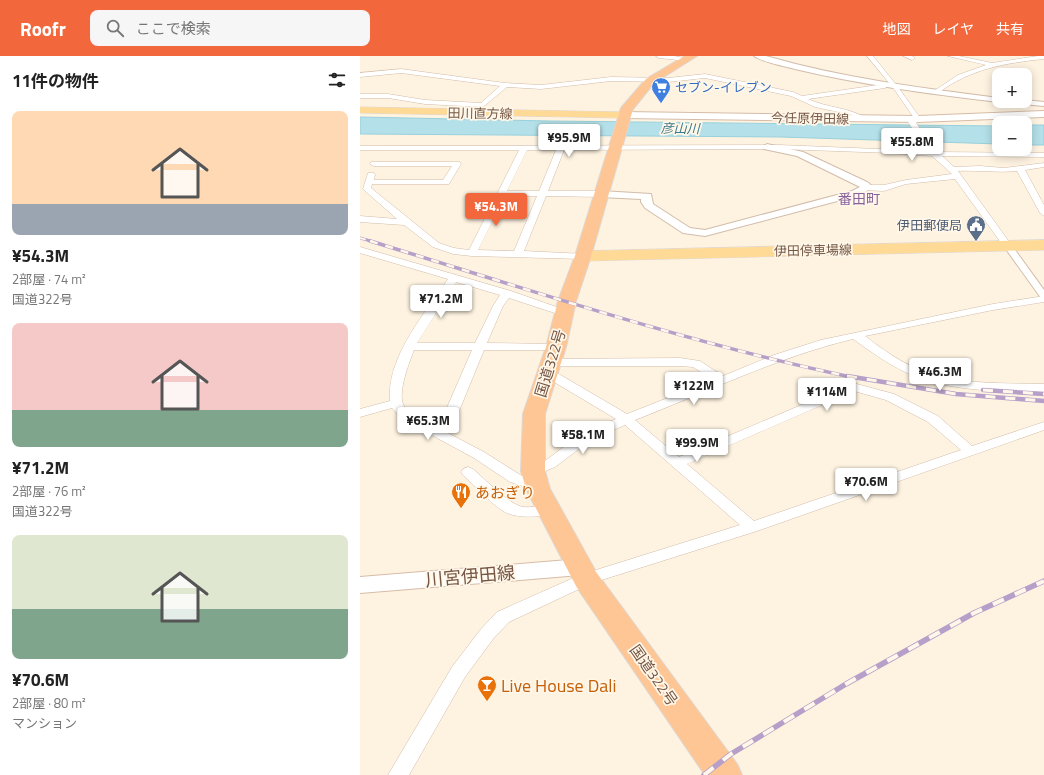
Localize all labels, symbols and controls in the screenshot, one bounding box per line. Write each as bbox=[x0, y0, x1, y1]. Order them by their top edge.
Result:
search box bbox=[90, 10, 370, 46]
text: Roofr bbox=[20, 14, 66, 43]
icon: search bbox=[104, 17, 126, 39]
text: ここで検索 bbox=[136, 17, 211, 40]
text: 地図 bbox=[882, 18, 910, 39]
text: レイヤ bbox=[932, 18, 974, 39]
text: 共有 bbox=[996, 18, 1024, 39]
text: 11件の物件 bbox=[12, 68, 99, 94]
map controls bbox=[992, 68, 1032, 156]
button: + bbox=[992, 68, 1032, 108]
icon: filters bbox=[326, 69, 348, 91]
supermarket icon: セブン-イレブン bbox=[650, 76, 672, 104]
place label: セブン-イレブン bbox=[675, 77, 772, 97]
street label: 田川直方線 bbox=[447, 102, 513, 124]
street label: 今任原伊田線 bbox=[771, 107, 849, 129]
button: − bbox=[992, 116, 1032, 156]
water label: 彦山川 bbox=[660, 118, 702, 138]
pin: ¥95.9M bbox=[536, 124, 602, 158]
text: ¥95.9M bbox=[547, 127, 591, 147]
pin: ¥55.8M bbox=[879, 128, 945, 162]
text: ¥55.8M bbox=[890, 131, 934, 151]
icon: home bbox=[144, 137, 216, 209]
district label: 番田町 bbox=[838, 188, 880, 209]
pin: ¥54.3M bbox=[463, 193, 529, 227]
text: ¥54.3M bbox=[474, 196, 518, 216]
public building icon: 伊田郵便局 bbox=[965, 214, 987, 242]
place label: 伊田郵便局 bbox=[897, 215, 962, 235]
street label: 伊田停車場線 bbox=[774, 239, 852, 261]
text: ¥54.3M bbox=[12, 243, 69, 269]
text: 2部屋 · 74 m² bbox=[12, 269, 86, 289]
pin: ¥71.2M bbox=[408, 285, 474, 319]
text: ¥71.2M bbox=[419, 288, 463, 308]
text: 国道322号 bbox=[12, 289, 73, 309]
street label: 国道322号 bbox=[529, 326, 571, 400]
icon: home bbox=[144, 349, 216, 421]
pin: ¥46.3M bbox=[907, 358, 973, 392]
text: ¥46.3M bbox=[918, 361, 962, 381]
pin: ¥122M bbox=[666, 372, 722, 406]
text: ¥122M bbox=[674, 375, 714, 395]
pin: ¥114M bbox=[799, 378, 855, 412]
text: ¥114M bbox=[807, 381, 847, 401]
pin: ¥65.3M bbox=[395, 407, 461, 441]
text: ¥65.3M bbox=[406, 410, 450, 430]
pin: ¥58.1M bbox=[550, 421, 616, 455]
text: ¥58.1M bbox=[561, 424, 605, 444]
pin: ¥99.9M bbox=[664, 429, 730, 463]
text: ¥99.9M bbox=[675, 432, 719, 452]
text: ¥71.2M bbox=[12, 455, 69, 481]
pin: ¥70.6M bbox=[833, 468, 899, 502]
text: ¥70.6M bbox=[844, 471, 888, 491]
text: 2部屋 · 76 m² bbox=[12, 481, 86, 501]
restaurant icon: あおぎり bbox=[450, 481, 472, 509]
place label: あおぎり bbox=[475, 481, 535, 504]
text: 国道322号 bbox=[12, 501, 73, 521]
street label: 川宮伊田線 bbox=[424, 559, 516, 593]
icon: home bbox=[144, 561, 216, 633]
street label: 国道322号 bbox=[624, 640, 684, 710]
text: ¥70.6M bbox=[12, 667, 69, 693]
place label: Live House Dali bbox=[501, 672, 616, 699]
bar icon: Live House Dali bbox=[476, 674, 498, 702]
text: 2部屋 · 80 m² bbox=[12, 693, 86, 713]
text: マンション bbox=[12, 713, 77, 733]

